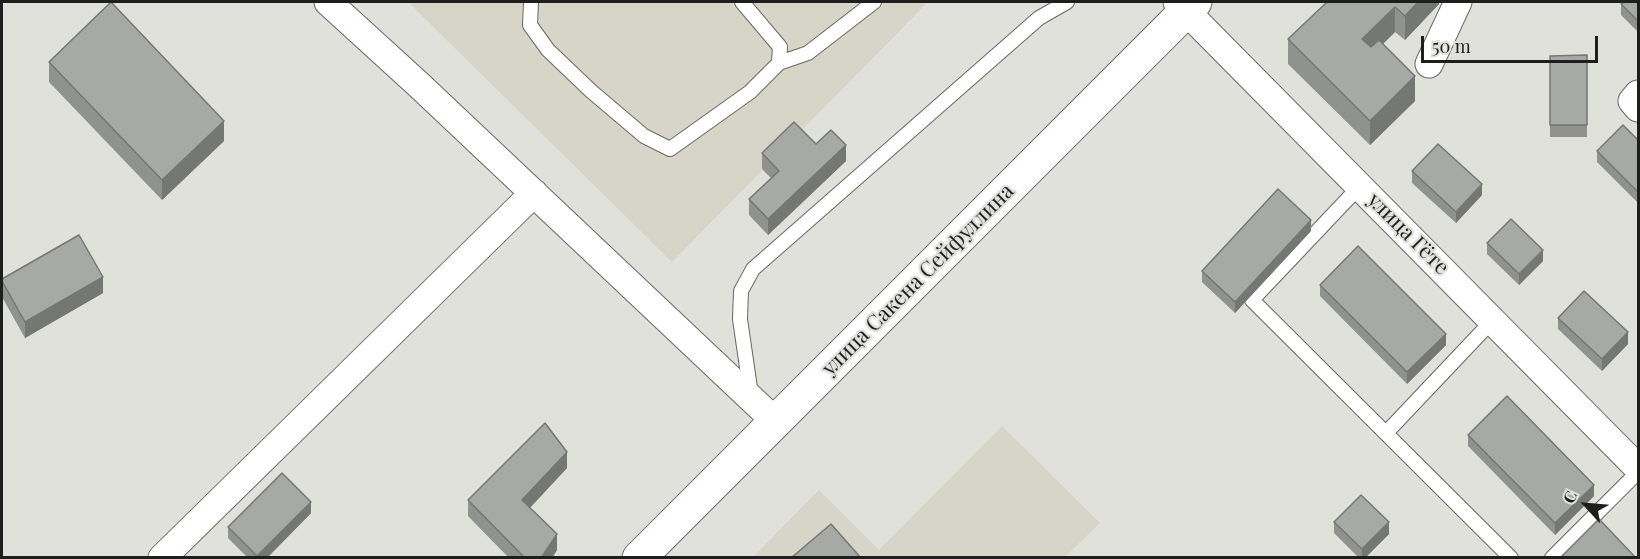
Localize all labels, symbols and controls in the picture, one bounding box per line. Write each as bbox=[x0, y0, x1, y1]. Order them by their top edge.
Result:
scale bar bbox=[1424, 24, 1601, 62]
text: 50 m bbox=[1432, 34, 1471, 58]
street label: улица Сакена Сейфуллина bbox=[817, 179, 1019, 381]
street label: улица Гёте bbox=[1362, 188, 1454, 280]
north arrow bbox=[1556, 475, 1616, 535]
text: С bbox=[1557, 487, 1581, 507]

